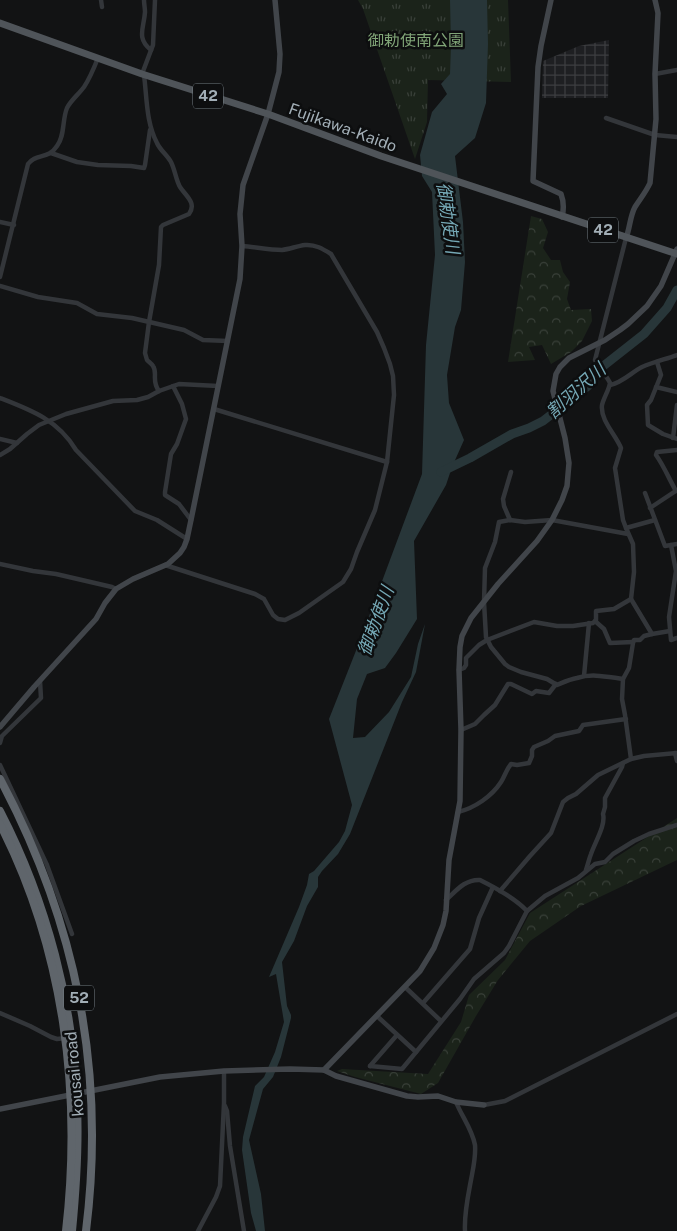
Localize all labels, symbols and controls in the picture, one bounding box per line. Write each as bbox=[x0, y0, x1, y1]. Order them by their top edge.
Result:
park label: 御勅使南公園 bbox=[368, 31, 464, 50]
road number: 42 bbox=[193, 84, 223, 108]
street label: Fujikawa-Kaido bbox=[286, 99, 400, 156]
water label: 御勅使川 bbox=[433, 181, 464, 257]
road number: 42 bbox=[588, 218, 618, 242]
water label: 割羽沢川 bbox=[542, 357, 611, 423]
water label: 御勅使川 bbox=[353, 582, 398, 658]
road number: 52 bbox=[64, 986, 94, 1010]
street label: kousai road bbox=[61, 1031, 88, 1117]

